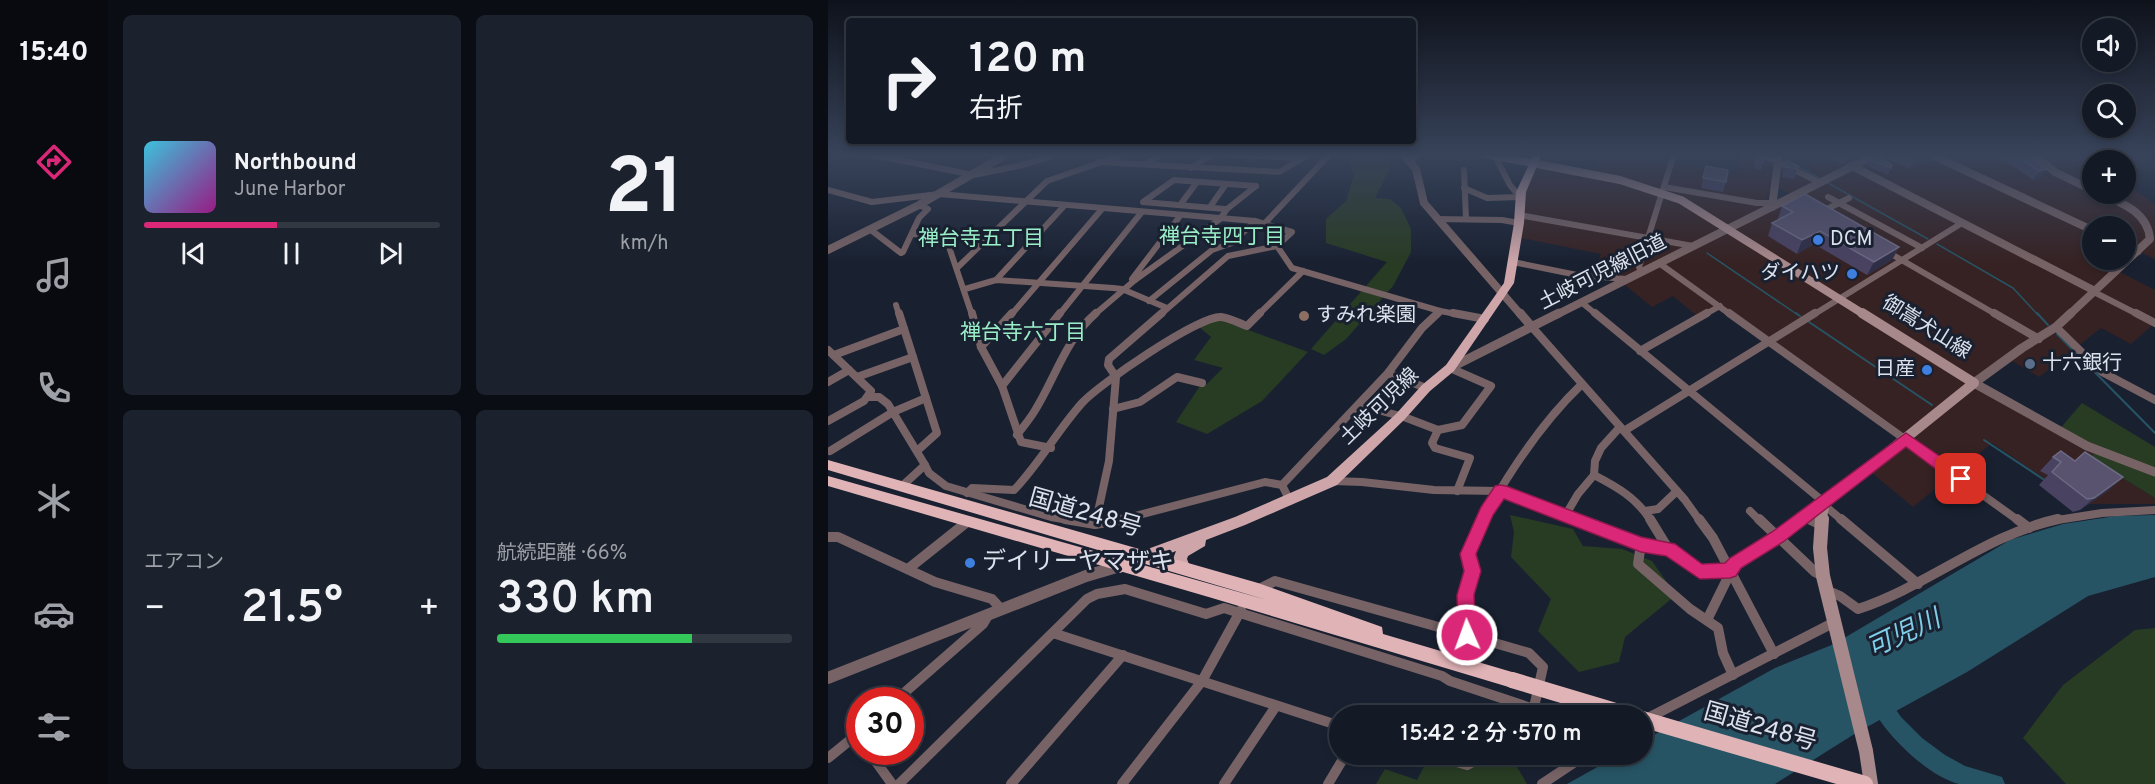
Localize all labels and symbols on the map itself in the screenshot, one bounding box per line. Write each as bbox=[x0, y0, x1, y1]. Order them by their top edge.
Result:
district label: 禅台寺四丁目 bbox=[1159, 224, 1285, 251]
district label: 禅台寺五丁目 bbox=[918, 226, 1044, 253]
place label: DCM bbox=[1830, 227, 1872, 253]
street label: 土岐可児線旧道 bbox=[1535, 230, 1671, 316]
marker: DCM bbox=[1811, 233, 1825, 247]
place label: ダイハツ bbox=[1760, 261, 1840, 287]
marker: ダイハツ bbox=[1845, 267, 1859, 281]
street label: 御嵩犬山線 bbox=[1877, 290, 1975, 366]
place label: すみれ楽園 bbox=[1316, 303, 1416, 329]
marker: すみれ楽園 bbox=[1297, 309, 1311, 323]
district label: 禅台寺六丁目 bbox=[960, 320, 1086, 347]
place label: 十六銀行 bbox=[2042, 351, 2122, 377]
place label: 日産 bbox=[1875, 357, 1915, 383]
marker: 十六銀行 bbox=[2023, 357, 2037, 371]
street label: 土岐可児線 bbox=[1335, 363, 1425, 451]
marker: 日産 bbox=[1920, 363, 1934, 377]
pin bbox=[1935, 453, 1986, 504]
street label: 国道248号 bbox=[1025, 484, 1145, 544]
place label: デイリーヤマザキ bbox=[982, 548, 1174, 578]
marker: デイリーヤマザキ bbox=[963, 556, 977, 570]
water label: 可児川 bbox=[1862, 602, 1949, 666]
position arrow bbox=[1435, 603, 1499, 667]
speed limit sign: 30 bbox=[846, 687, 924, 765]
street label: 国道248号 bbox=[1700, 698, 1820, 758]

